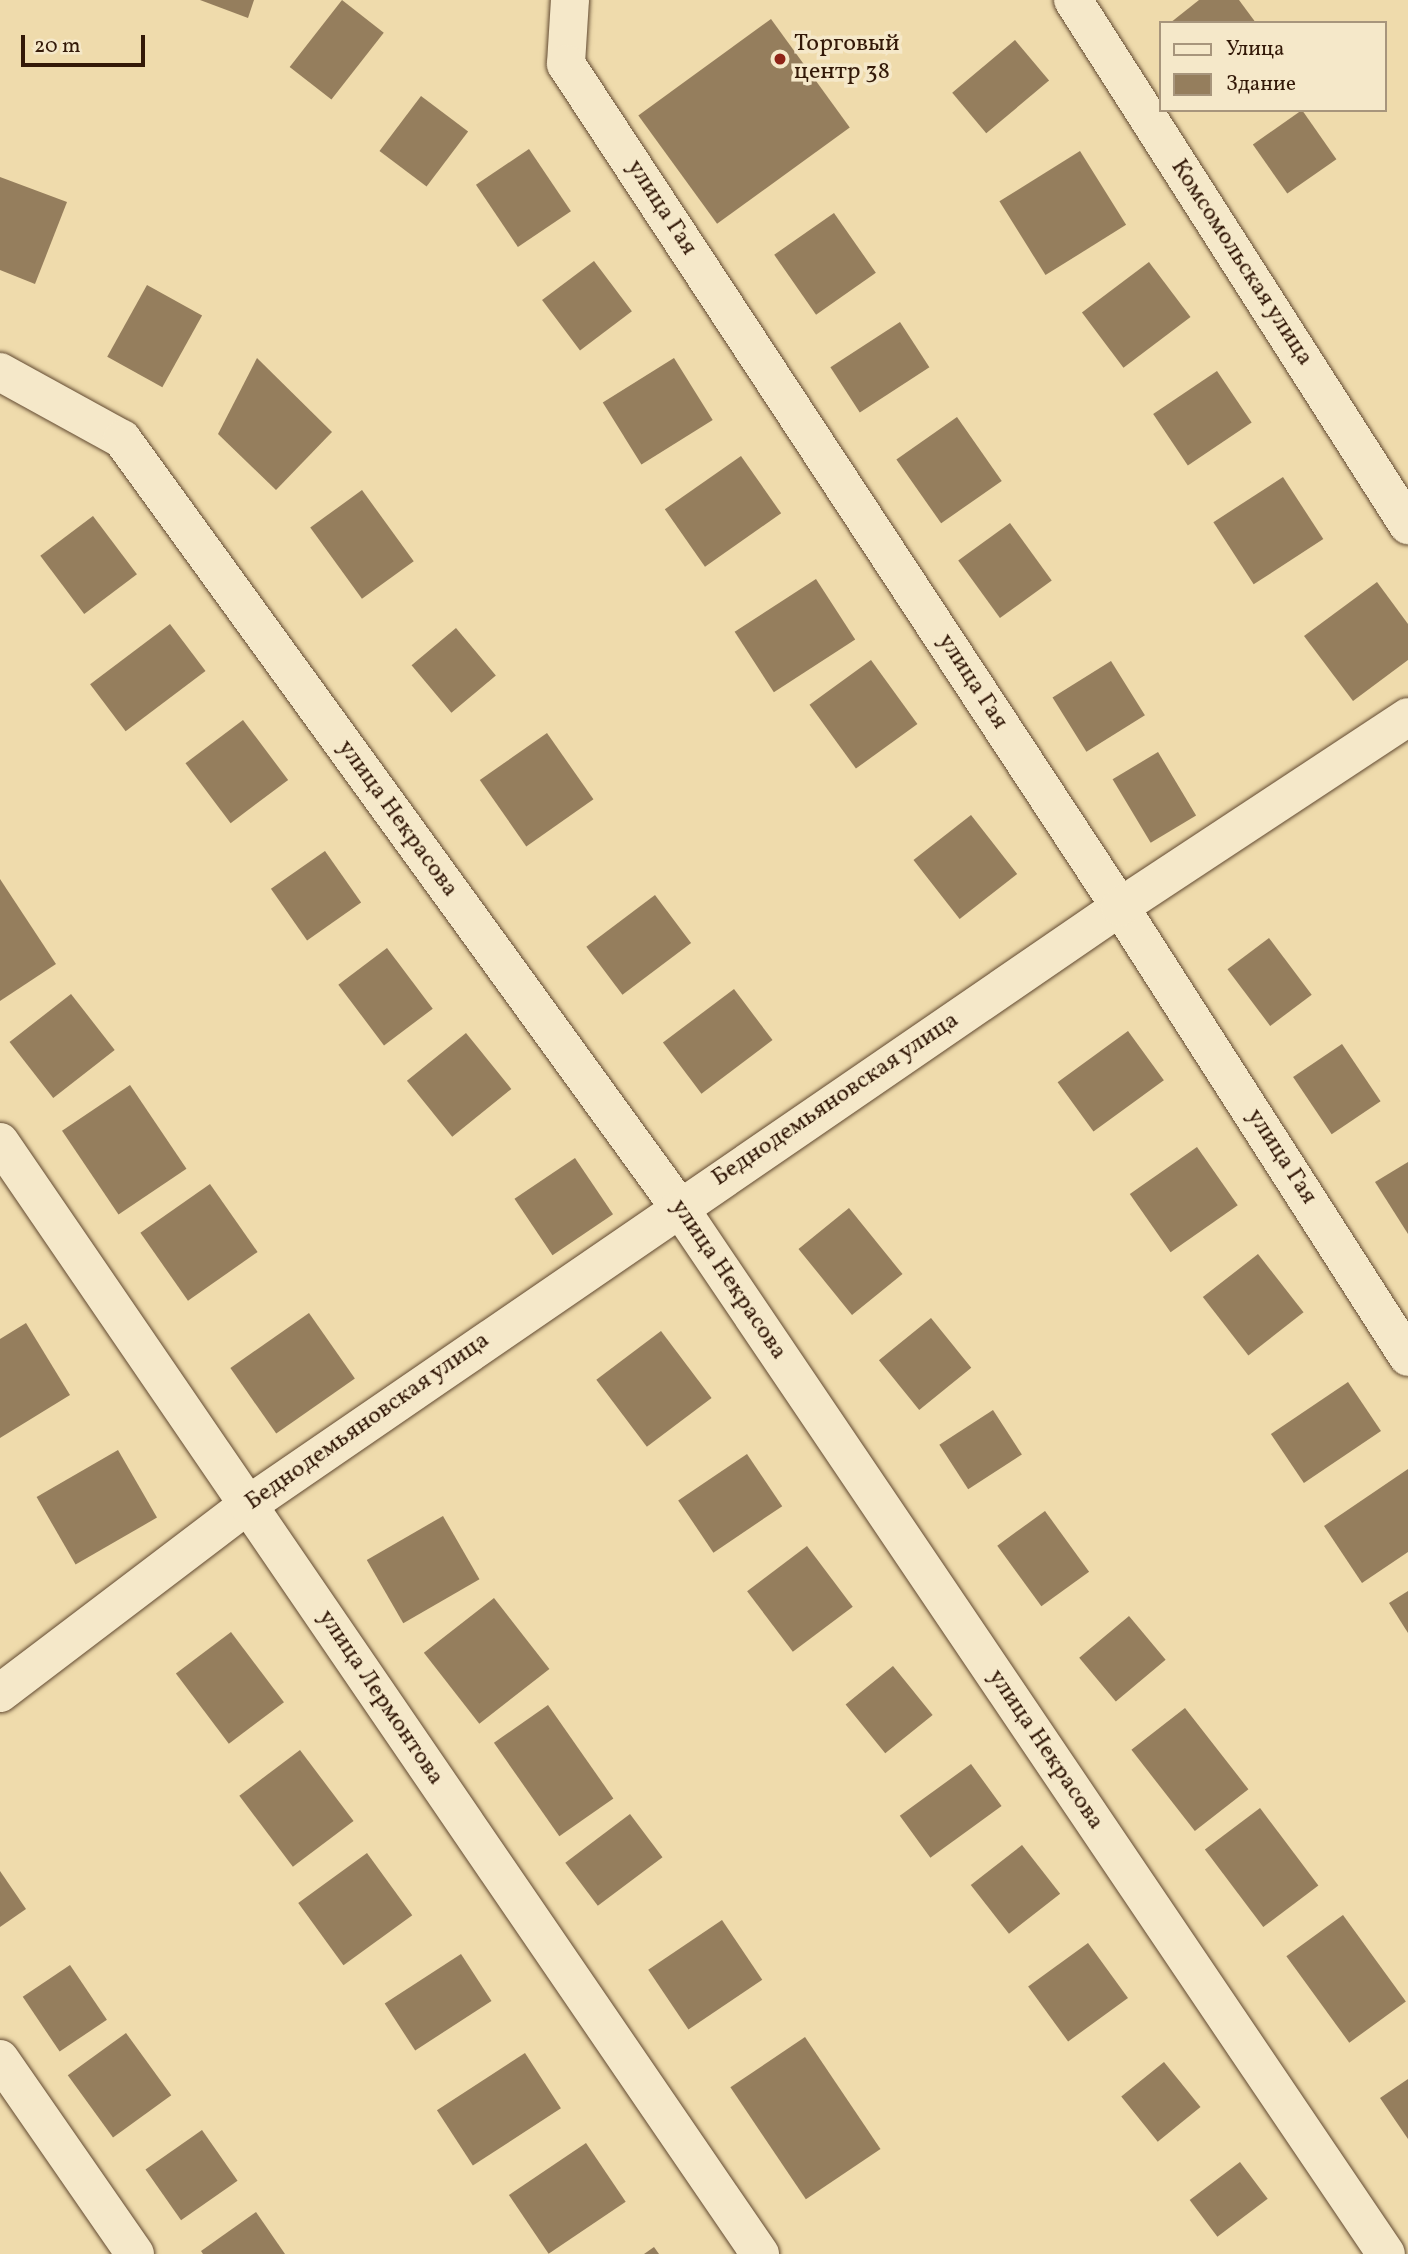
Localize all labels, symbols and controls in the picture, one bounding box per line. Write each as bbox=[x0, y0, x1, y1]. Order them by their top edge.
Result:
scale bar bbox=[24, 21, 149, 65]
legend bbox=[1160, 21, 1387, 112]
place label: Торговый центр 38 bbox=[794, 31, 900, 87]
text: 20 m bbox=[34, 32, 80, 61]
text: Улица bbox=[1226, 35, 1284, 64]
marker: Торговый центр 38 bbox=[772, 51, 788, 67]
text: Здание bbox=[1226, 70, 1296, 99]
street label: Комсомольская улица bbox=[1163, 154, 1319, 372]
street label: улица Гая bbox=[619, 155, 703, 261]
street label: улица Гая bbox=[930, 629, 1014, 735]
street label: улица Некрасова bbox=[330, 735, 464, 903]
street label: Беднодемьяновская улица bbox=[707, 1006, 965, 1194]
street label: улица Гая bbox=[1239, 1104, 1323, 1210]
street label: улица Некрасова bbox=[664, 1194, 792, 1366]
street label: Беднодемьяновская улица bbox=[240, 1326, 496, 1518]
street label: улица Лермонтова bbox=[311, 1605, 449, 1791]
street label: улица Некрасова bbox=[981, 1664, 1109, 1836]

